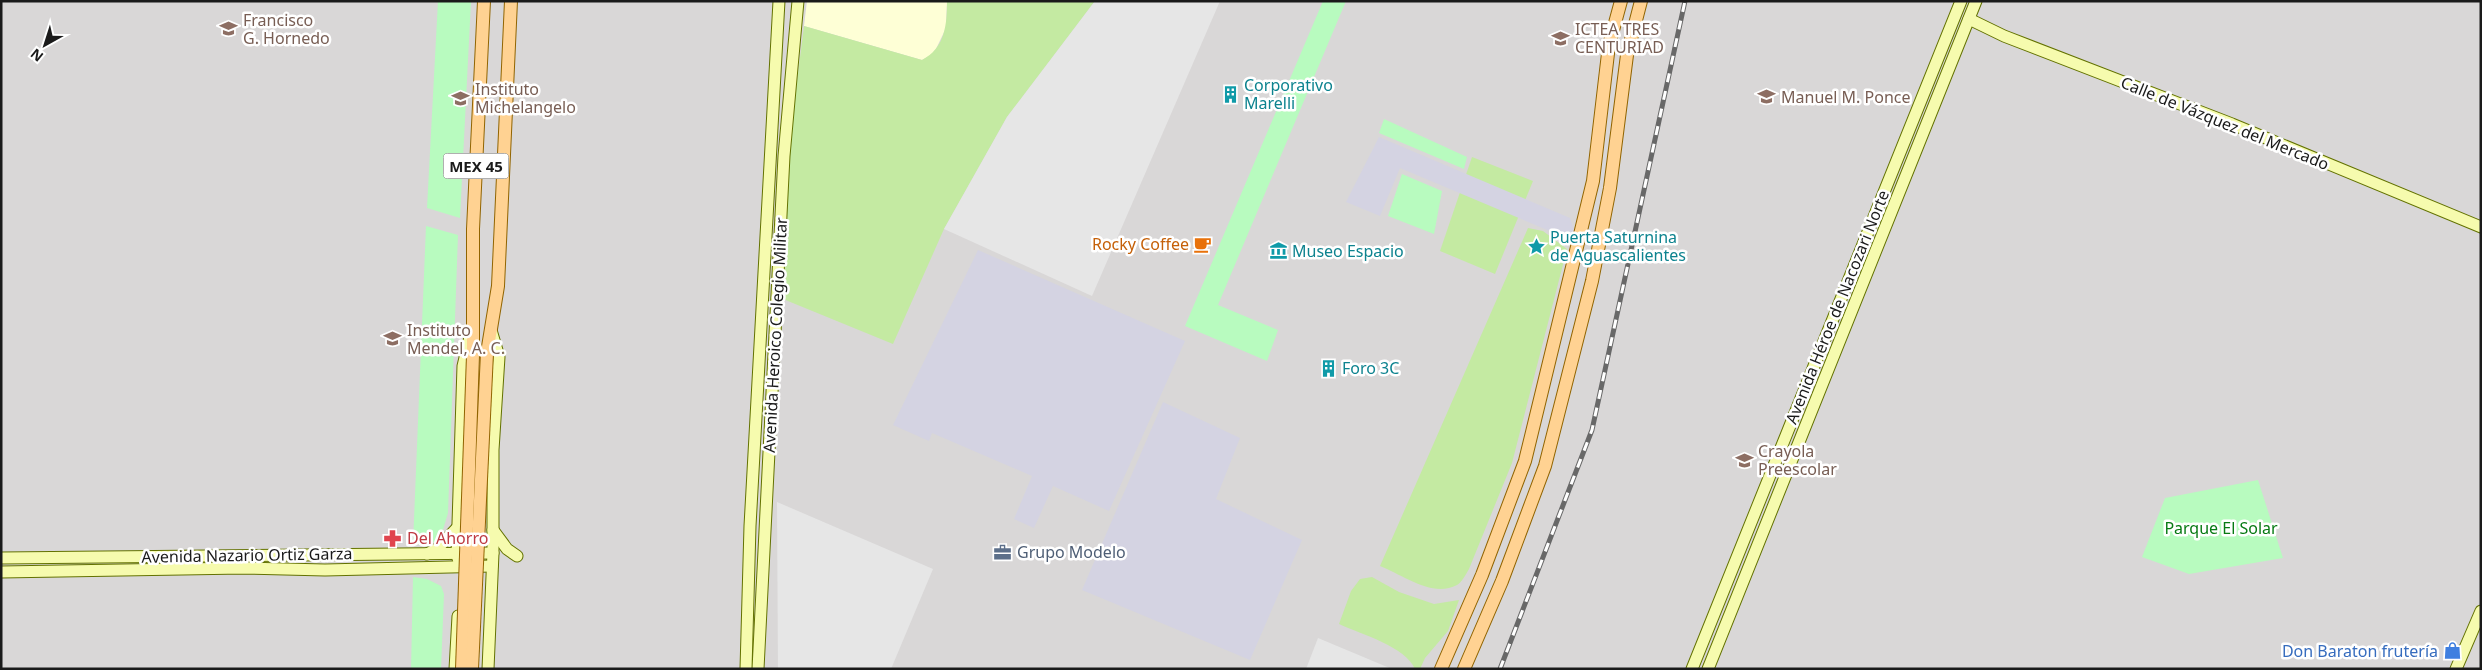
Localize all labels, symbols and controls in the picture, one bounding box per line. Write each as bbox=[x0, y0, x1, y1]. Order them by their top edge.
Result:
place label: Francisco G. Hornedo bbox=[243, 9, 330, 49]
place label: ICTEA TRES CENTURIAD bbox=[1575, 18, 1664, 58]
school or university icon: Francisco G. Hornedo bbox=[219, 19, 239, 39]
north arrow bbox=[20, 20, 70, 70]
school or university icon: ICTEA TRES CENTURIAD bbox=[1551, 28, 1571, 48]
text: N bbox=[26, 45, 47, 66]
street label: Calle de Vázquez del Mercado bbox=[2118, 71, 2332, 175]
place label: Corporativo Marelli bbox=[1244, 74, 1333, 114]
place label: Instituto Michelangelo bbox=[475, 78, 576, 118]
building icon: Corporativo Marelli bbox=[1220, 84, 1240, 104]
place label: Manuel M. Ponce bbox=[1781, 86, 1911, 108]
school or university icon: Manuel M. Ponce bbox=[1757, 87, 1777, 107]
school or university icon: Instituto Michelangelo bbox=[451, 88, 471, 108]
road number: MEX 45 bbox=[444, 154, 508, 178]
street label: Avenida Héroe de Nacozari Norte bbox=[1780, 187, 1894, 427]
street label: Avenida Heroico Colegio Militar bbox=[758, 216, 792, 453]
place label: Puerta Saturnina de Aguascalientes bbox=[1550, 226, 1686, 266]
place label: Rocky Coffee bbox=[1092, 233, 1189, 255]
cafe icon: Rocky Coffee bbox=[1193, 234, 1213, 254]
place icon: Puerta Saturnina de Aguascalientes bbox=[1526, 236, 1546, 256]
place label: Museo Espacio bbox=[1292, 240, 1404, 262]
museum icon: Museo Espacio bbox=[1268, 241, 1288, 261]
place label: Instituto Mendel, A. C. bbox=[407, 319, 505, 359]
school or university icon: Instituto Mendel, A. C. bbox=[383, 329, 403, 349]
place label: Foro 3C bbox=[1342, 357, 1399, 379]
building icon: Foro 3C bbox=[1318, 358, 1338, 378]
place label: Crayola Preescolar bbox=[1758, 440, 1837, 480]
school or university icon: Crayola Preescolar bbox=[1734, 450, 1754, 470]
park label: Parque El Solar bbox=[2164, 517, 2278, 539]
place label: Del Ahorro bbox=[407, 527, 488, 549]
pharmacy icon: Del Ahorro bbox=[383, 528, 403, 548]
place label: Grupo Modelo bbox=[1017, 541, 1126, 563]
street label: Avenida Nazario Ortiz Garza bbox=[141, 542, 353, 568]
office icon: Grupo Modelo bbox=[993, 542, 1013, 562]
place label: Don Baraton frutería bbox=[2282, 640, 2438, 662]
shop icon: Don Baraton frutería bbox=[2442, 641, 2462, 661]

